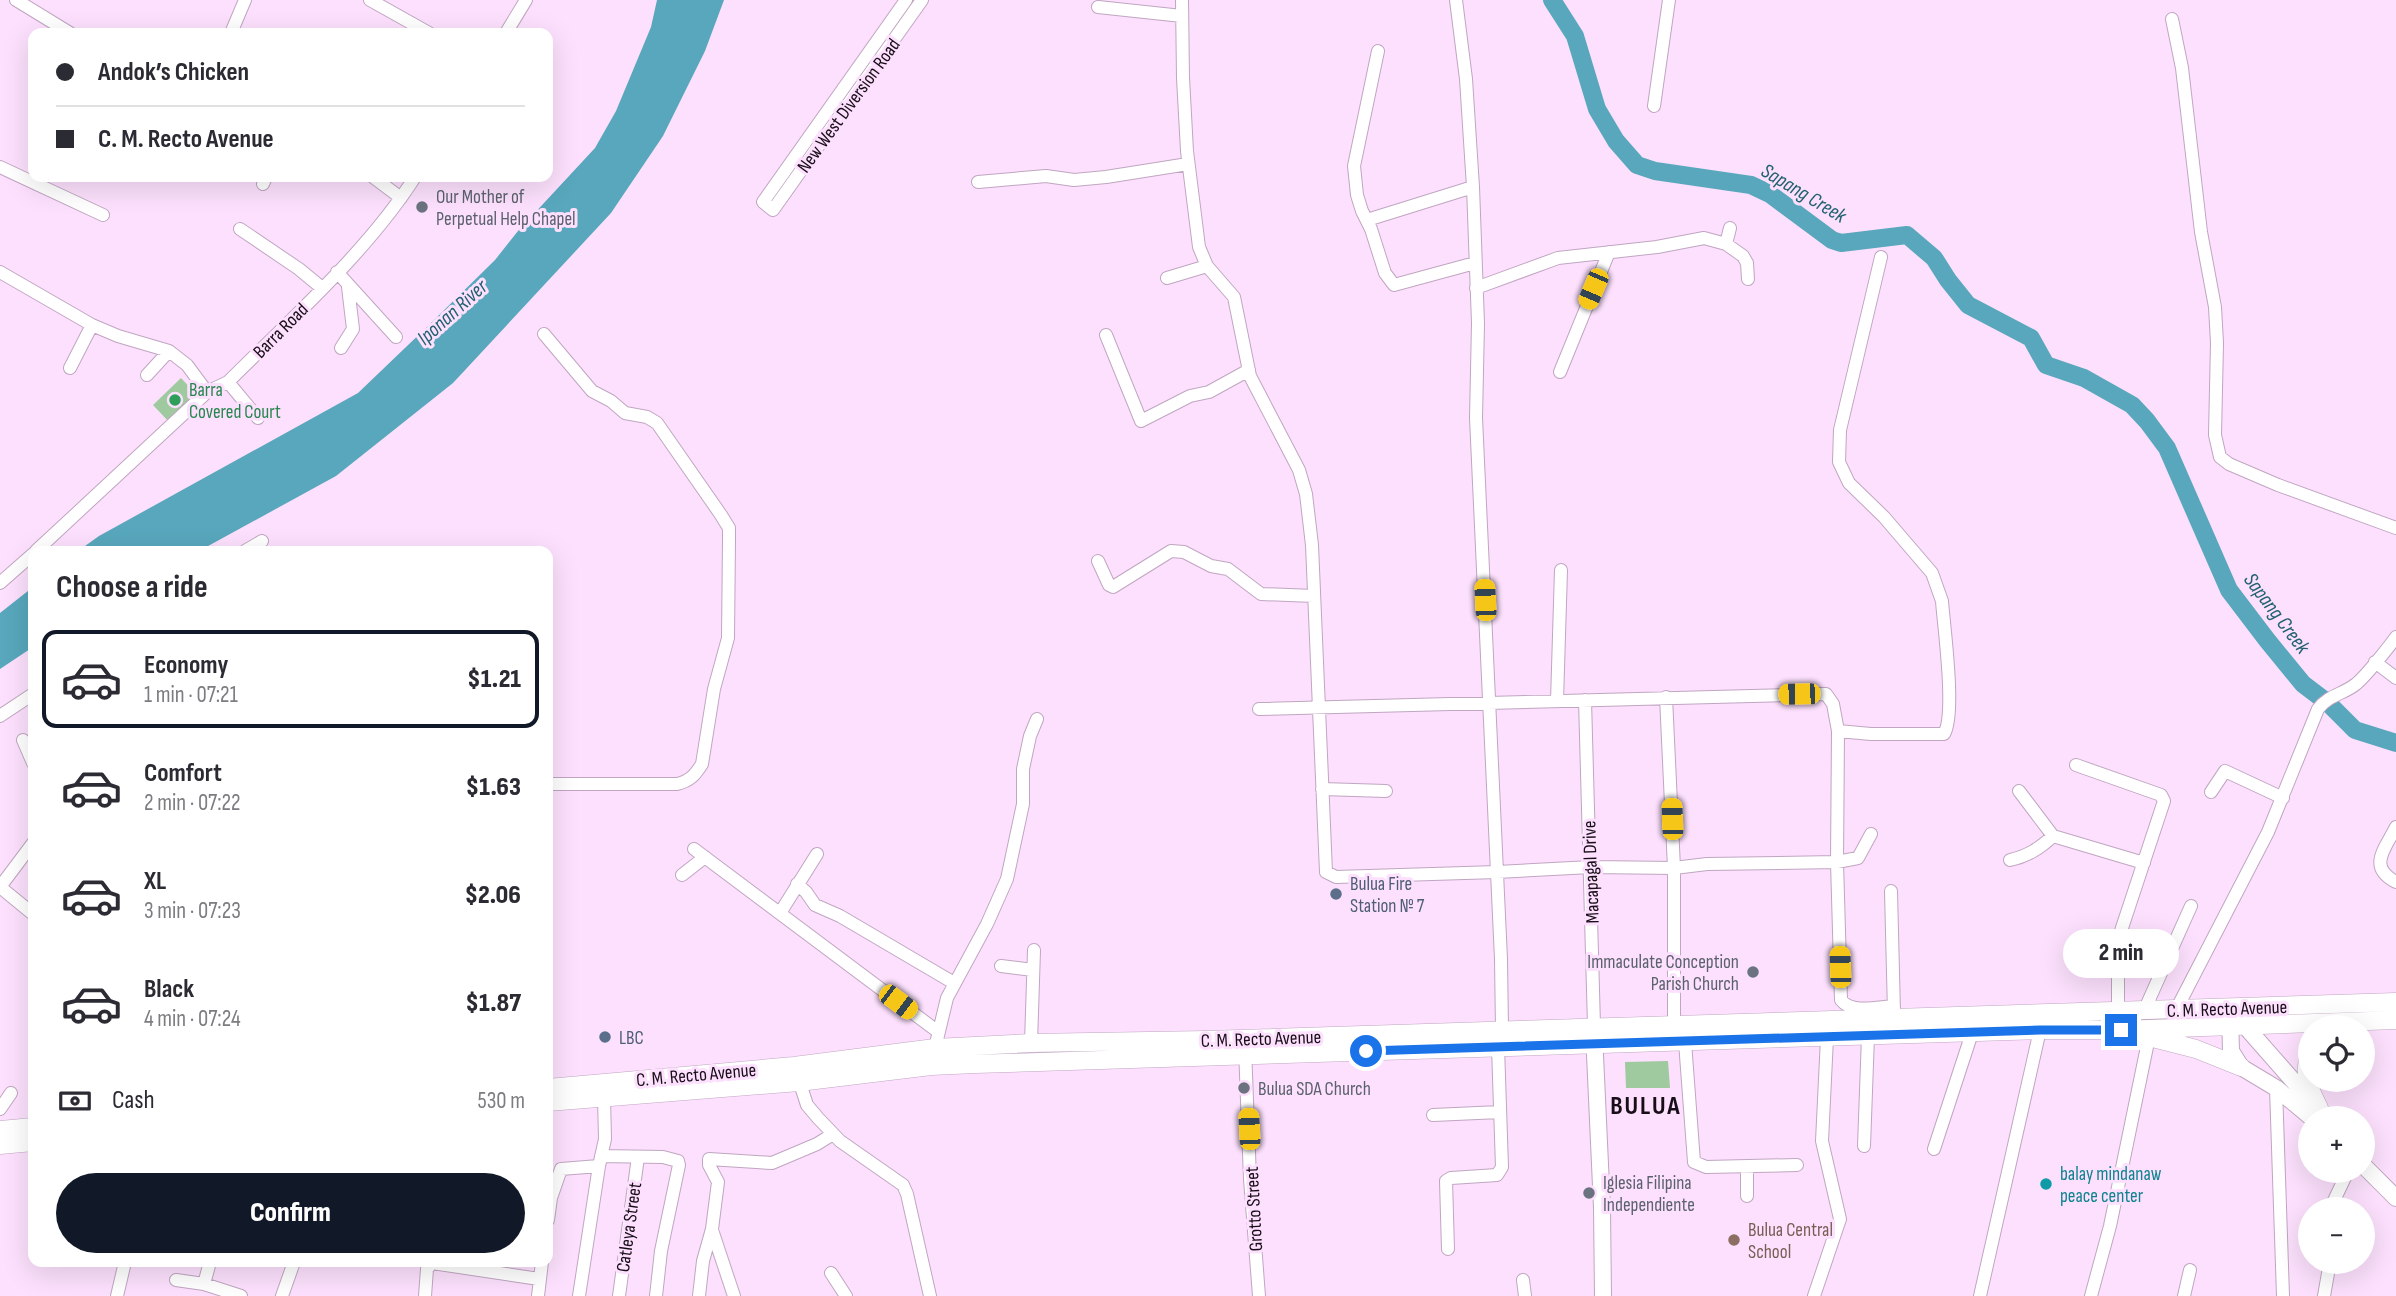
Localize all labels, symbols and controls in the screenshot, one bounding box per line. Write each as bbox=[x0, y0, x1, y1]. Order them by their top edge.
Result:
street label: New West Diversion Road bbox=[793, 34, 906, 177]
text: Andok’s Chicken bbox=[98, 57, 249, 88]
text: C. M. Recto Avenue bbox=[98, 124, 274, 155]
water label: Sapang Creek bbox=[1757, 158, 1852, 229]
place label: Our Mother of Perpetual Help Chapel bbox=[436, 186, 576, 231]
marker: Our Mother of Perpetual Help Chapel bbox=[414, 199, 430, 215]
car bbox=[1576, 266, 1611, 312]
water label: Iponan River bbox=[412, 274, 493, 350]
street label: Barra Road bbox=[249, 299, 313, 363]
place label: Barra Covered Court bbox=[189, 379, 281, 424]
marker: Barra Covered Court bbox=[167, 392, 183, 408]
text: Choose a ride bbox=[56, 568, 208, 607]
water label: Sapang Creek bbox=[2238, 568, 2316, 660]
car bbox=[1474, 578, 1497, 622]
icon: car bbox=[60, 648, 123, 711]
text: Economy bbox=[144, 650, 228, 681]
text: $1.21 bbox=[467, 664, 521, 695]
text: 1 min · 07:21 bbox=[144, 681, 238, 709]
car bbox=[1778, 683, 1821, 705]
icon: car bbox=[60, 756, 123, 819]
text: Comfort bbox=[144, 758, 222, 789]
text: $1.63 bbox=[466, 772, 521, 803]
text: 2 min · 07:22 bbox=[144, 789, 241, 817]
car bbox=[1661, 798, 1684, 840]
street label: Macapagal Drive bbox=[1578, 820, 1605, 924]
icon: car bbox=[60, 864, 123, 927]
text: XL bbox=[144, 866, 166, 897]
place label: Bulua Fire Station № 7 bbox=[1350, 873, 1425, 918]
text: $2.06 bbox=[465, 880, 521, 911]
marker: Bulua Fire Station № 7 bbox=[1328, 886, 1344, 902]
text: 3 min · 07:23 bbox=[144, 897, 241, 925]
callout: 2 min bbox=[2063, 928, 2179, 978]
text: 2 min bbox=[2099, 939, 2143, 967]
car bbox=[1829, 946, 1852, 988]
place label: Immaculate Conception Parish Church bbox=[1587, 951, 1739, 996]
marker: Immaculate Conception Parish Church bbox=[1745, 964, 1761, 980]
icon: car bbox=[60, 972, 123, 1035]
text: Black bbox=[144, 974, 194, 1005]
car bbox=[875, 981, 922, 1023]
text: $1.87 bbox=[466, 988, 521, 1019]
street label: C. M. Recto Avenue bbox=[2167, 996, 2288, 1023]
text: 4 min · 07:24 bbox=[144, 1005, 241, 1033]
route end bbox=[2105, 1014, 2137, 1046]
map controls bbox=[2298, 1015, 2375, 1274]
button: locate bbox=[2298, 1015, 2375, 1092]
street label: C. M. Recto Avenue bbox=[1201, 1026, 1322, 1053]
place label: LBC bbox=[619, 1027, 644, 1050]
marker: LBC bbox=[597, 1029, 613, 1045]
route start bbox=[1350, 1035, 1382, 1067]
street label: C. M. Recto Avenue bbox=[635, 1059, 757, 1092]
place label: Bulua SDA Church bbox=[1258, 1078, 1371, 1101]
marker: Bulua SDA Church bbox=[1236, 1080, 1252, 1096]
icon: cash bbox=[56, 1082, 94, 1120]
text: Cash bbox=[112, 1085, 155, 1116]
text: 530 m bbox=[477, 1087, 525, 1115]
district label: BULUA bbox=[1610, 1091, 1682, 1122]
button: + bbox=[2298, 1106, 2375, 1183]
car bbox=[1238, 1107, 1261, 1151]
place label: balay mindanaw peace center bbox=[2060, 1163, 2162, 1208]
street label: Grotto Street bbox=[1241, 1166, 1268, 1252]
place label: Iglesia Filipina Independiente bbox=[1603, 1172, 1695, 1217]
button: Confirm bbox=[56, 1173, 525, 1253]
marker: balay mindanaw peace center bbox=[2038, 1176, 2054, 1192]
street label: Catleya Street bbox=[612, 1181, 647, 1274]
marker: Iglesia Filipina Independiente bbox=[1581, 1185, 1597, 1201]
button: − bbox=[2298, 1197, 2375, 1274]
place label: Bulua Central School bbox=[1748, 1219, 1833, 1264]
marker: Bulua Central School bbox=[1726, 1232, 1742, 1248]

